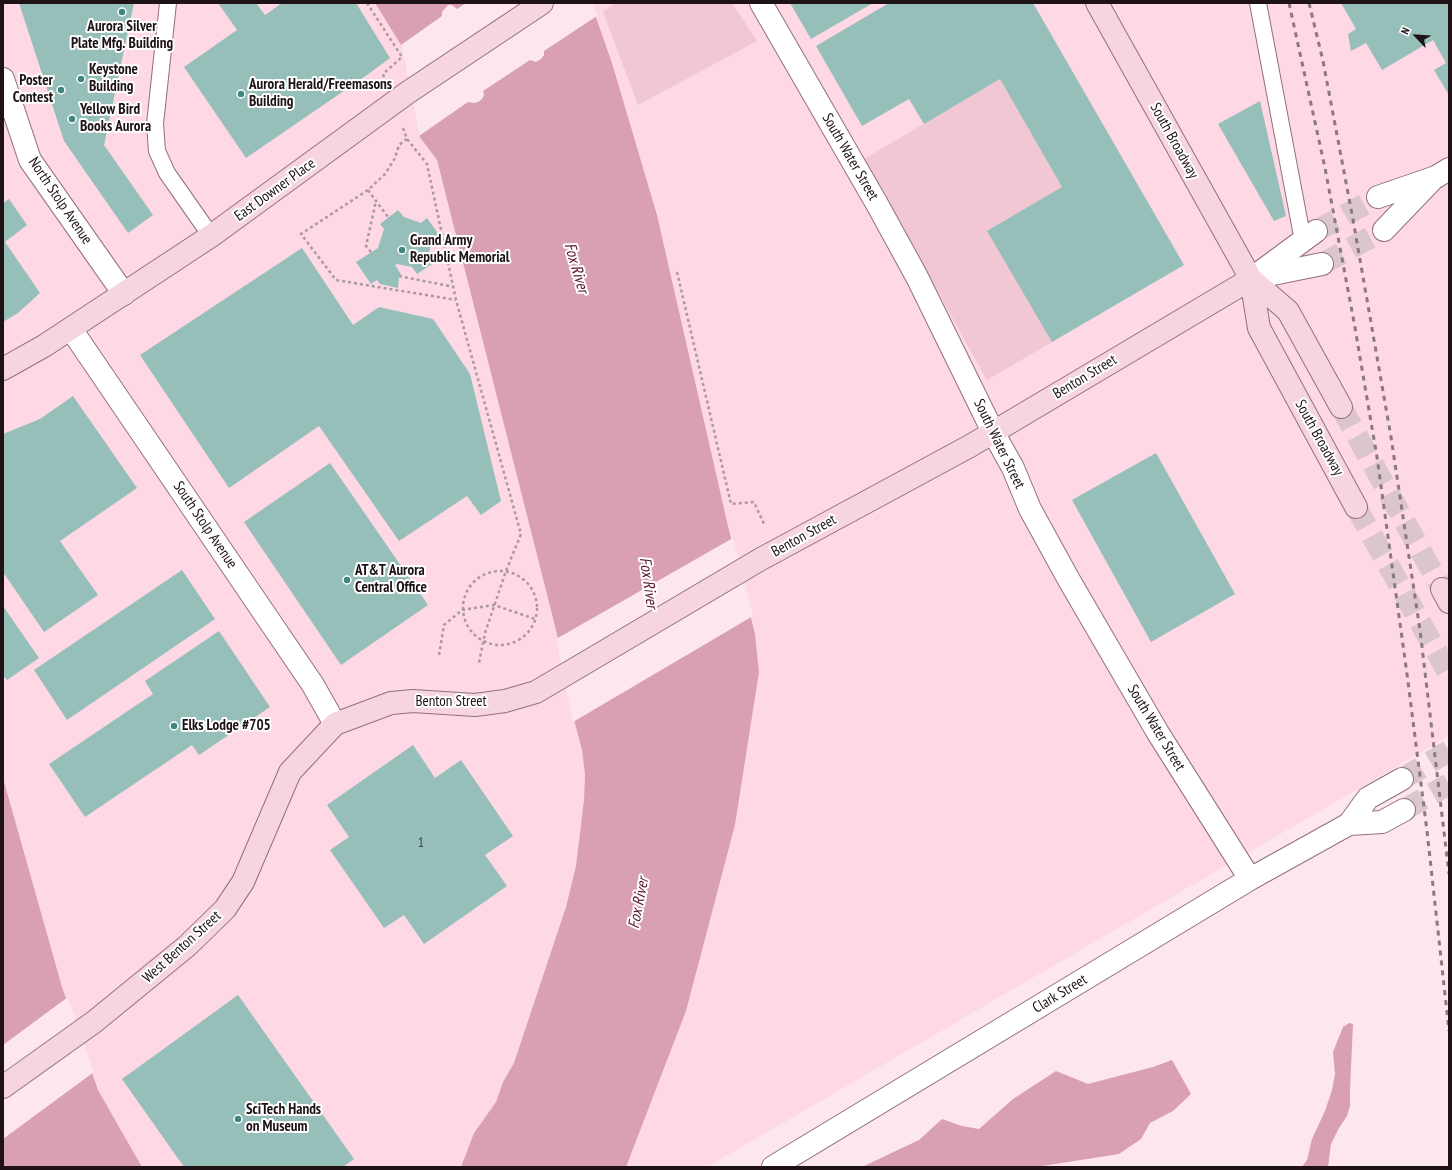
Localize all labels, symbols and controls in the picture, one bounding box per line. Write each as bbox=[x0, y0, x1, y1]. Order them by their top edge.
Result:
marker: Aurora Silver Plate Mfg. Building bbox=[117, 7, 127, 17]
north arrow bbox=[1396, 16, 1436, 56]
place label: Aurora Silver Plate Mfg. Building bbox=[71, 18, 173, 53]
text: N bbox=[1398, 25, 1413, 37]
place label: Keystone Building bbox=[89, 61, 138, 96]
place label: Poster Contest bbox=[13, 72, 53, 107]
marker: Keystone Building bbox=[76, 74, 86, 84]
place label: Aurora Herald/Freemasons Building bbox=[249, 76, 392, 111]
marker: Poster Contest bbox=[56, 85, 66, 95]
marker: Aurora Herald/Freemasons Building bbox=[236, 89, 246, 99]
street label: South Broadway bbox=[1146, 100, 1202, 182]
place label: Yellow Bird Books Aurora bbox=[80, 101, 151, 136]
street label: South Water Street bbox=[818, 110, 882, 204]
marker: Yellow Bird Books Aurora bbox=[67, 114, 77, 124]
street label: North Stolp Avenue bbox=[24, 154, 96, 248]
street label: East Downer Place bbox=[231, 155, 319, 225]
place label: Grand Army Republic Memorial bbox=[410, 232, 509, 267]
water label: Fox River bbox=[560, 241, 592, 295]
marker: Grand Army Republic Memorial bbox=[397, 245, 407, 255]
street label: Benton Street bbox=[1050, 351, 1120, 403]
street label: South Water Street bbox=[970, 396, 1028, 492]
street label: South Broadway bbox=[1291, 397, 1347, 479]
street label: South Stolp Avenue bbox=[169, 478, 241, 572]
street label: Benton Street bbox=[769, 511, 839, 561]
water label: Fox River bbox=[635, 556, 661, 610]
place label: AT&T Aurora Central Office bbox=[355, 562, 427, 597]
marker: AT&T Aurora Central Office bbox=[342, 575, 352, 585]
street label: South Water Street bbox=[1123, 682, 1189, 774]
street label: Benton Street bbox=[415, 693, 487, 711]
place label: Elks Lodge #705 bbox=[182, 717, 271, 735]
marker: Elks Lodge #705 bbox=[169, 721, 179, 731]
house number: 1 bbox=[418, 835, 424, 851]
water label: Fox River bbox=[625, 876, 653, 930]
street label: West Benton Street bbox=[139, 907, 225, 987]
street label: Clark Street bbox=[1029, 971, 1091, 1017]
place label: SciTech Hands on Museum bbox=[246, 1101, 321, 1136]
marker: SciTech Hands on Museum bbox=[233, 1114, 243, 1124]

